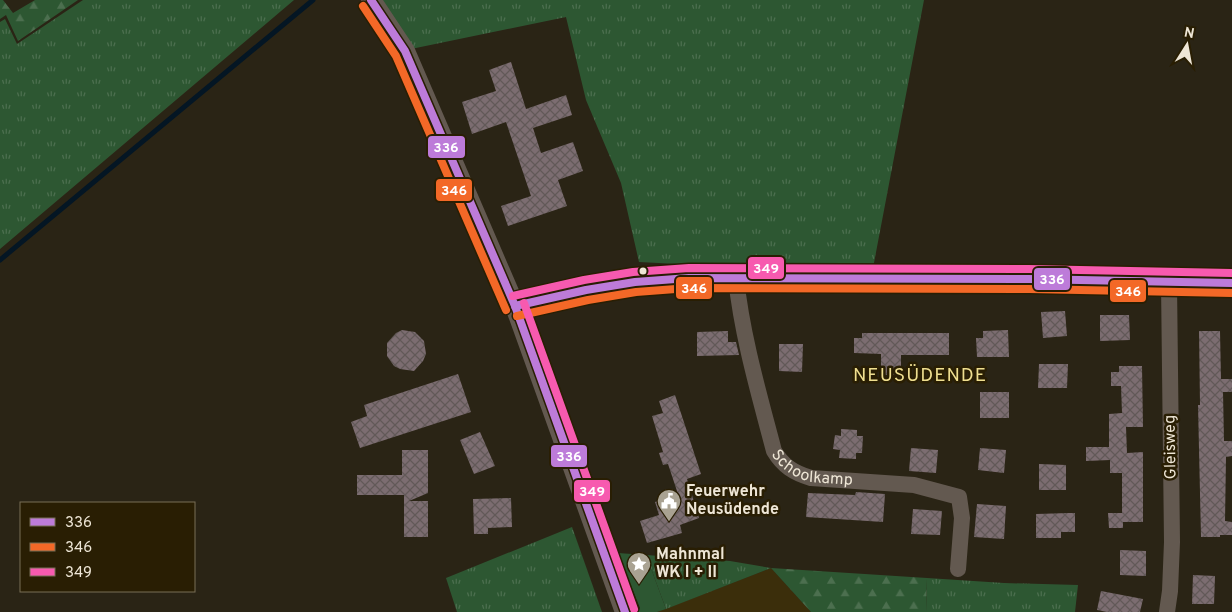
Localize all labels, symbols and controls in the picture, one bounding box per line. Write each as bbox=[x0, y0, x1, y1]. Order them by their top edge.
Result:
north arrow bbox=[1162, 20, 1212, 70]
text: N bbox=[1183, 24, 1196, 43]
line badge: 336 bbox=[427, 135, 466, 159]
text: 336 bbox=[433, 140, 459, 157]
line badge: 346 bbox=[435, 178, 473, 202]
text: 346 bbox=[441, 183, 467, 200]
line badge: 349 bbox=[747, 256, 785, 280]
text: 349 bbox=[753, 261, 779, 278]
unlabelled marker bbox=[638, 266, 648, 276]
line badge: 336 bbox=[1033, 267, 1071, 291]
text: 336 bbox=[1039, 272, 1065, 289]
line badge: 346 bbox=[675, 276, 713, 300]
line badge: 346 bbox=[1109, 279, 1147, 303]
text: 346 bbox=[681, 281, 707, 298]
text: 346 bbox=[1115, 284, 1141, 301]
district label: NEUSÜDENDE bbox=[853, 363, 987, 388]
street label: Gleisweg bbox=[1160, 415, 1182, 479]
line badge: 336 bbox=[550, 444, 588, 468]
street label: Schoolkamp bbox=[766, 446, 853, 491]
text: 336 bbox=[556, 449, 582, 466]
line badge: 349 bbox=[573, 479, 611, 503]
place label: Feuerwehr Neusüdende bbox=[686, 482, 779, 520]
text: 349 bbox=[579, 484, 605, 501]
public building icon: Feuerwehr Neusüdende bbox=[656, 488, 682, 522]
legend bbox=[20, 502, 195, 592]
text: 336 bbox=[65, 514, 92, 533]
text: 346 bbox=[65, 539, 92, 558]
place label: Mahnmal WK I + II bbox=[656, 545, 725, 583]
place icon: Mahnmal WK I + II bbox=[626, 551, 652, 585]
text: 349 bbox=[65, 564, 92, 583]

